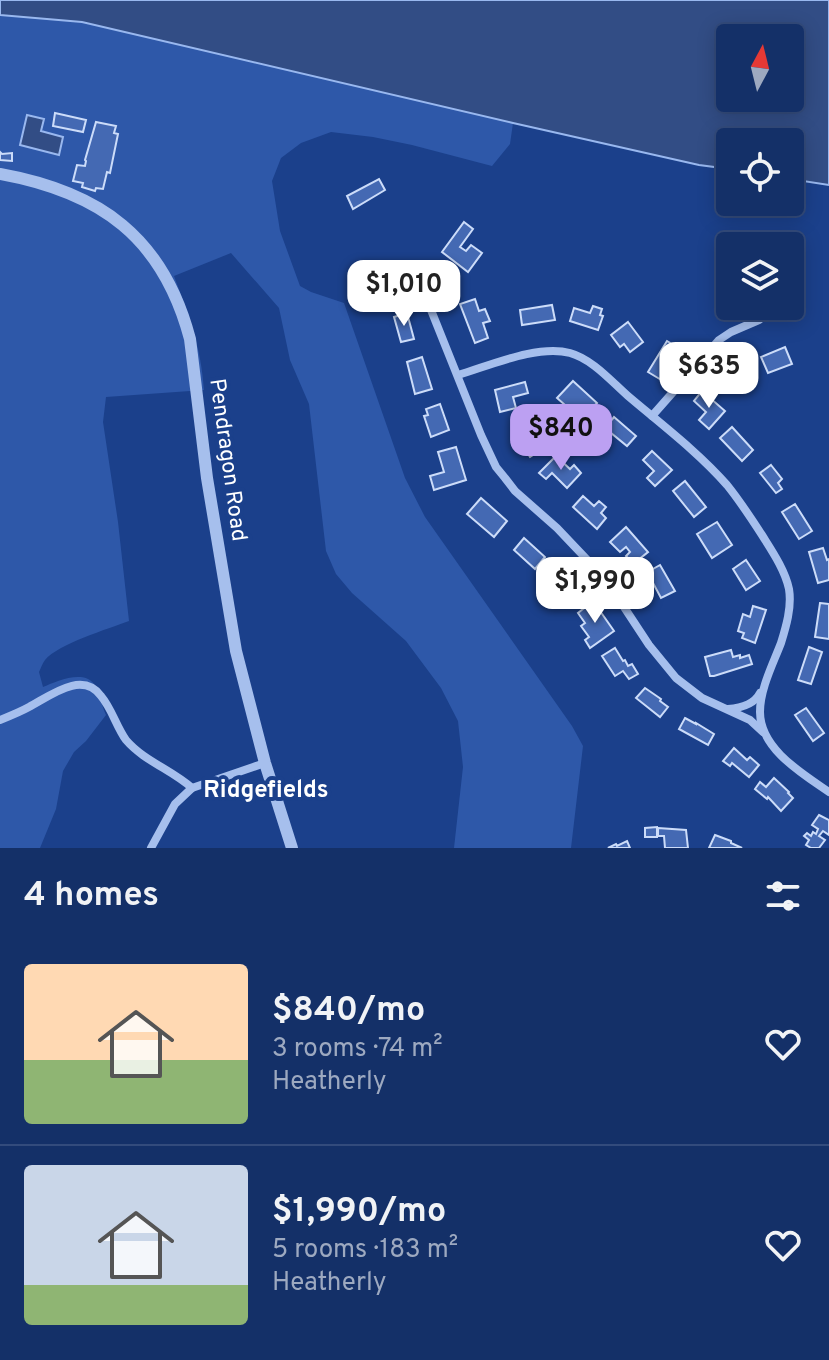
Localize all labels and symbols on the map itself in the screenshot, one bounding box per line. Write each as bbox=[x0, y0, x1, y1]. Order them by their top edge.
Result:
north arrow bbox=[716, 24, 804, 112]
pin: $1,010 bbox=[339, 260, 469, 328]
pin: $635 bbox=[662, 342, 756, 410]
street label: Pendragon Road bbox=[202, 377, 252, 543]
pin: $840 bbox=[514, 404, 608, 472]
pin: $1,990 bbox=[530, 557, 660, 625]
district label: Ridgefields bbox=[203, 776, 329, 806]

